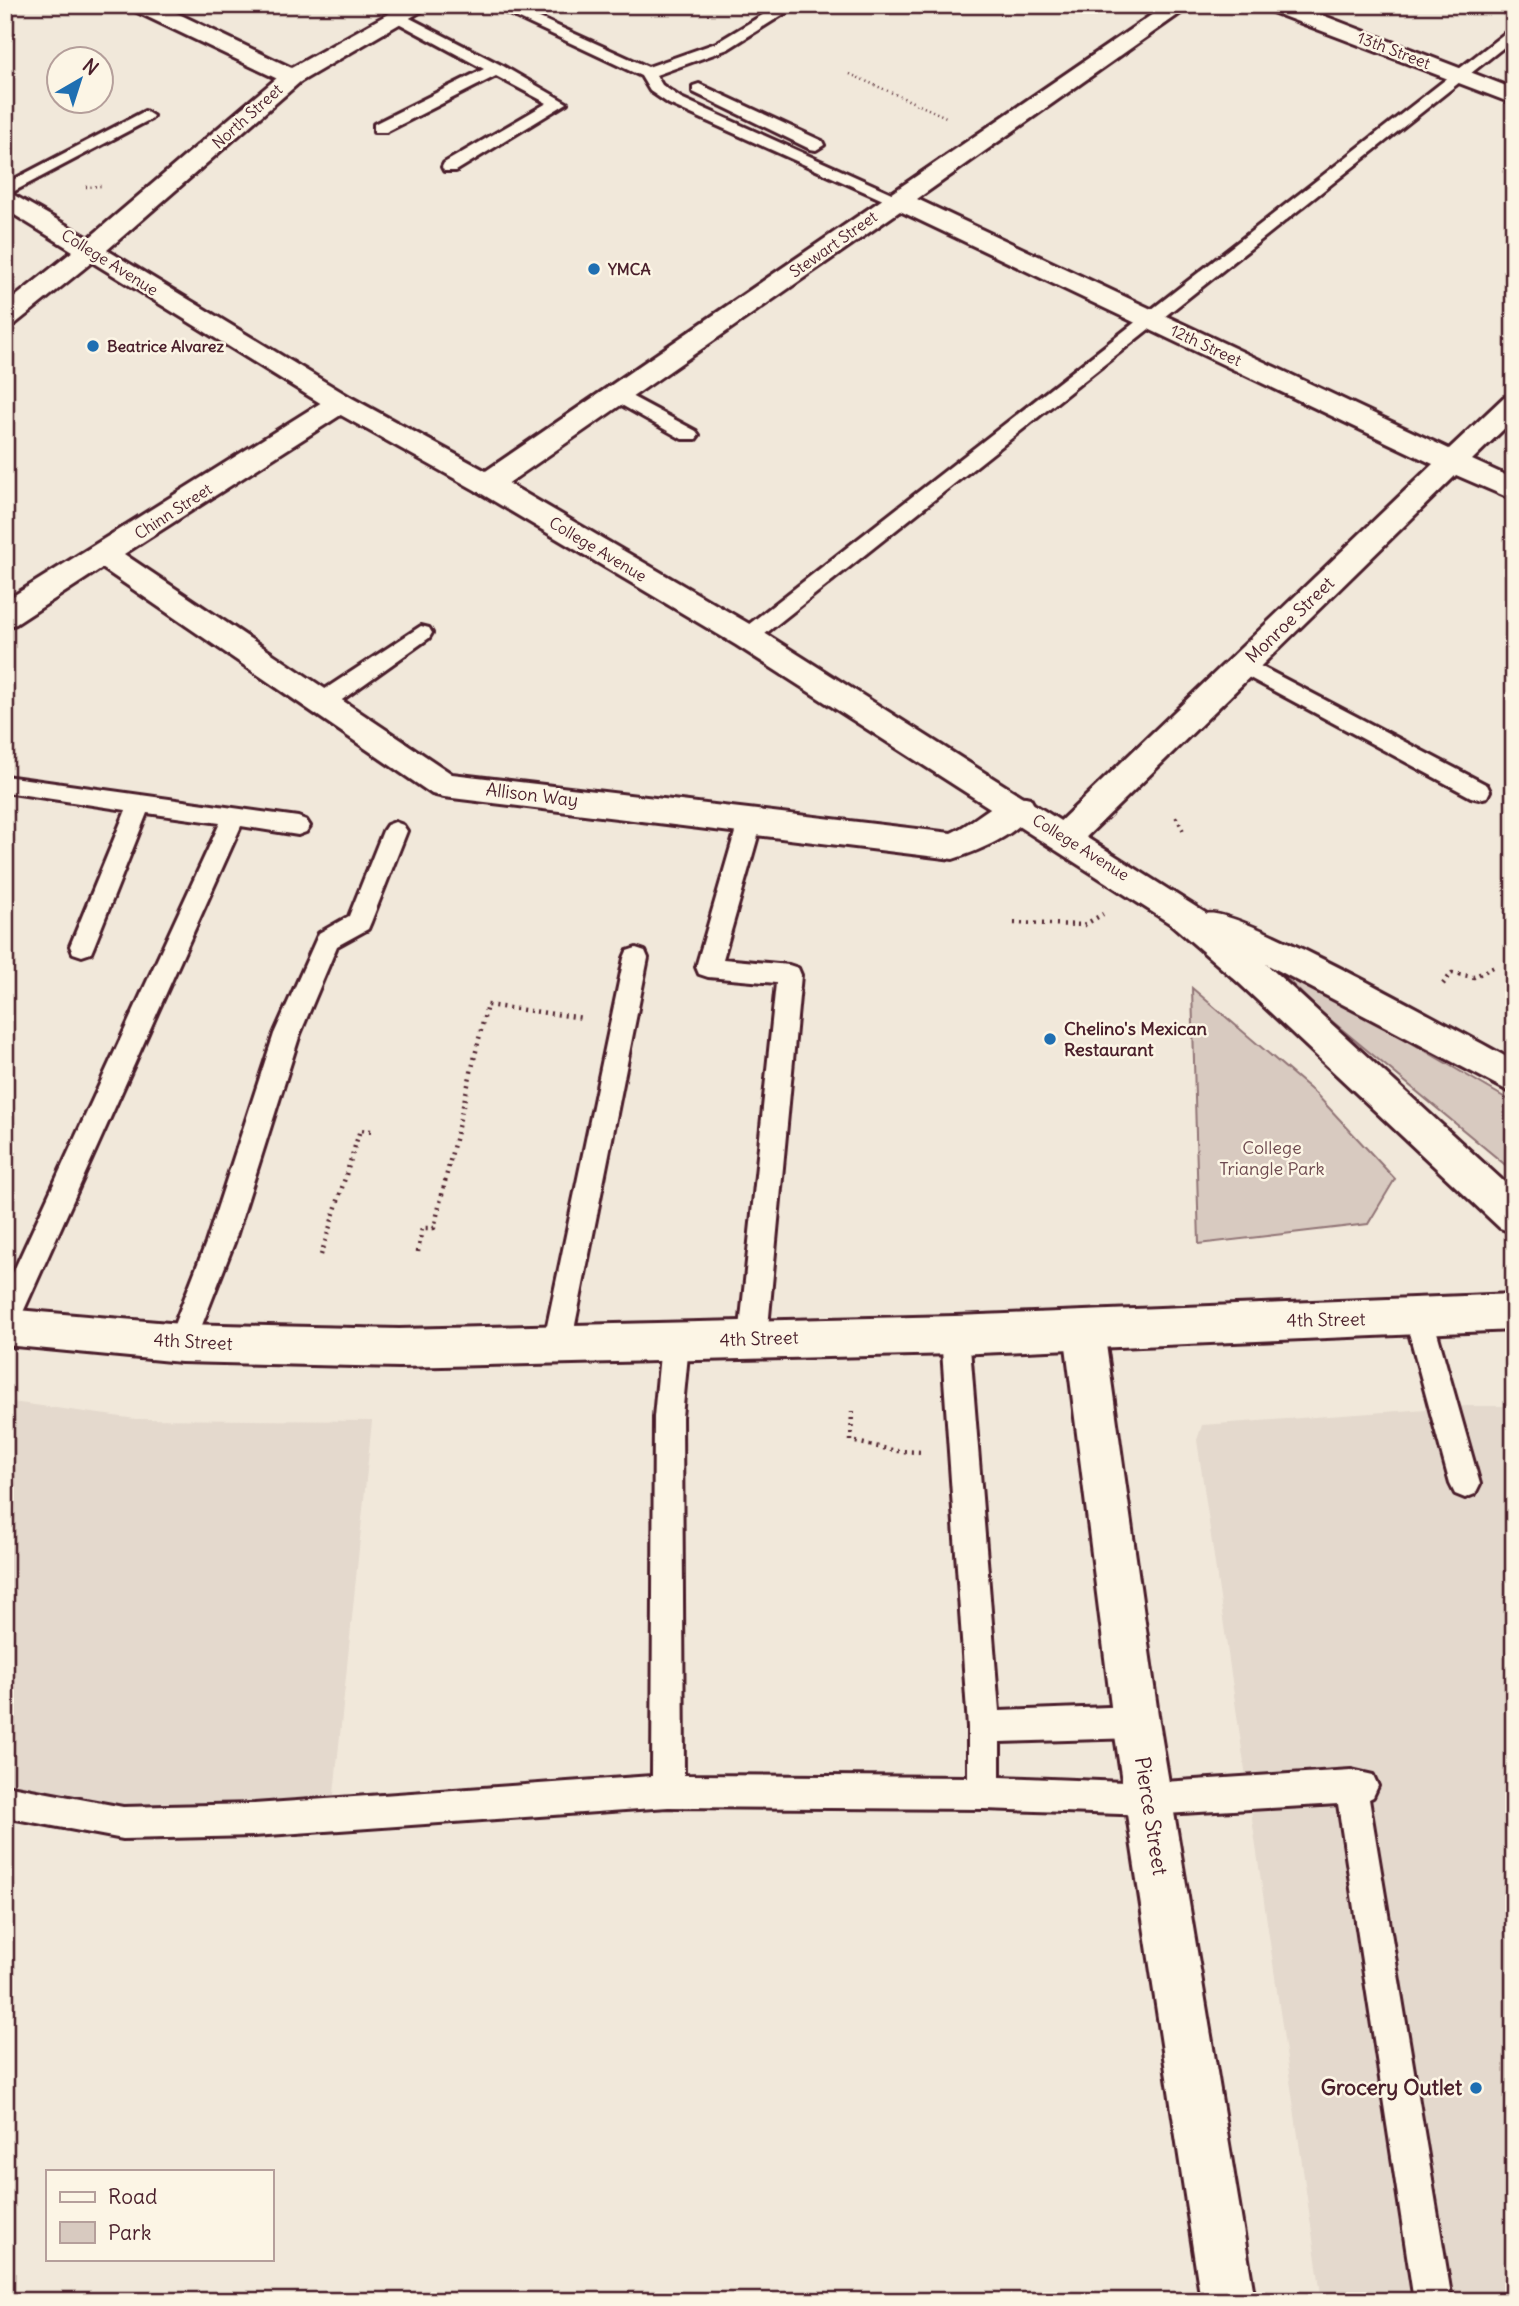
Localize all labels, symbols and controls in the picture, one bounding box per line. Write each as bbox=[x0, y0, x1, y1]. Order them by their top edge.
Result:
street label: 13th Street bbox=[1355, 27, 1434, 73]
north arrow bbox=[46, 46, 116, 116]
text: N bbox=[78, 53, 103, 80]
street label: North Street bbox=[208, 79, 287, 153]
street label: Stewart Street bbox=[785, 206, 881, 282]
street label: College Avenue bbox=[58, 224, 162, 300]
place label: YMCA bbox=[607, 259, 651, 279]
marker: YMCA bbox=[586, 261, 602, 277]
street label: 12th Street bbox=[1167, 320, 1245, 370]
place label: Beatrice Alvarez bbox=[107, 336, 224, 356]
marker: Beatrice Alvarez bbox=[85, 338, 101, 354]
street label: Chinn Street bbox=[130, 478, 216, 543]
street label: College Avenue bbox=[546, 512, 650, 586]
street label: Monroe Street bbox=[1241, 572, 1339, 668]
street label: Allison Way bbox=[485, 777, 580, 812]
street label: College Avenue bbox=[1029, 809, 1133, 885]
place label: Chelino's Mexican Restaurant bbox=[1064, 1017, 1208, 1061]
marker: Chelino's Mexican Restaurant bbox=[1042, 1031, 1058, 1047]
park label: College Triangle Park bbox=[1219, 1136, 1325, 1180]
street label: 4th Street bbox=[1286, 1307, 1366, 1332]
street label: 4th Street bbox=[719, 1326, 799, 1351]
street label: 4th Street bbox=[153, 1328, 233, 1355]
street label: Pierce Street bbox=[1129, 1755, 1174, 1877]
place label: Grocery Outlet bbox=[1321, 2074, 1463, 2101]
marker: Grocery Outlet bbox=[1468, 2080, 1484, 2096]
legend bbox=[46, 2170, 273, 2260]
text: Road bbox=[108, 2183, 157, 2210]
text: Park bbox=[108, 2219, 151, 2246]

